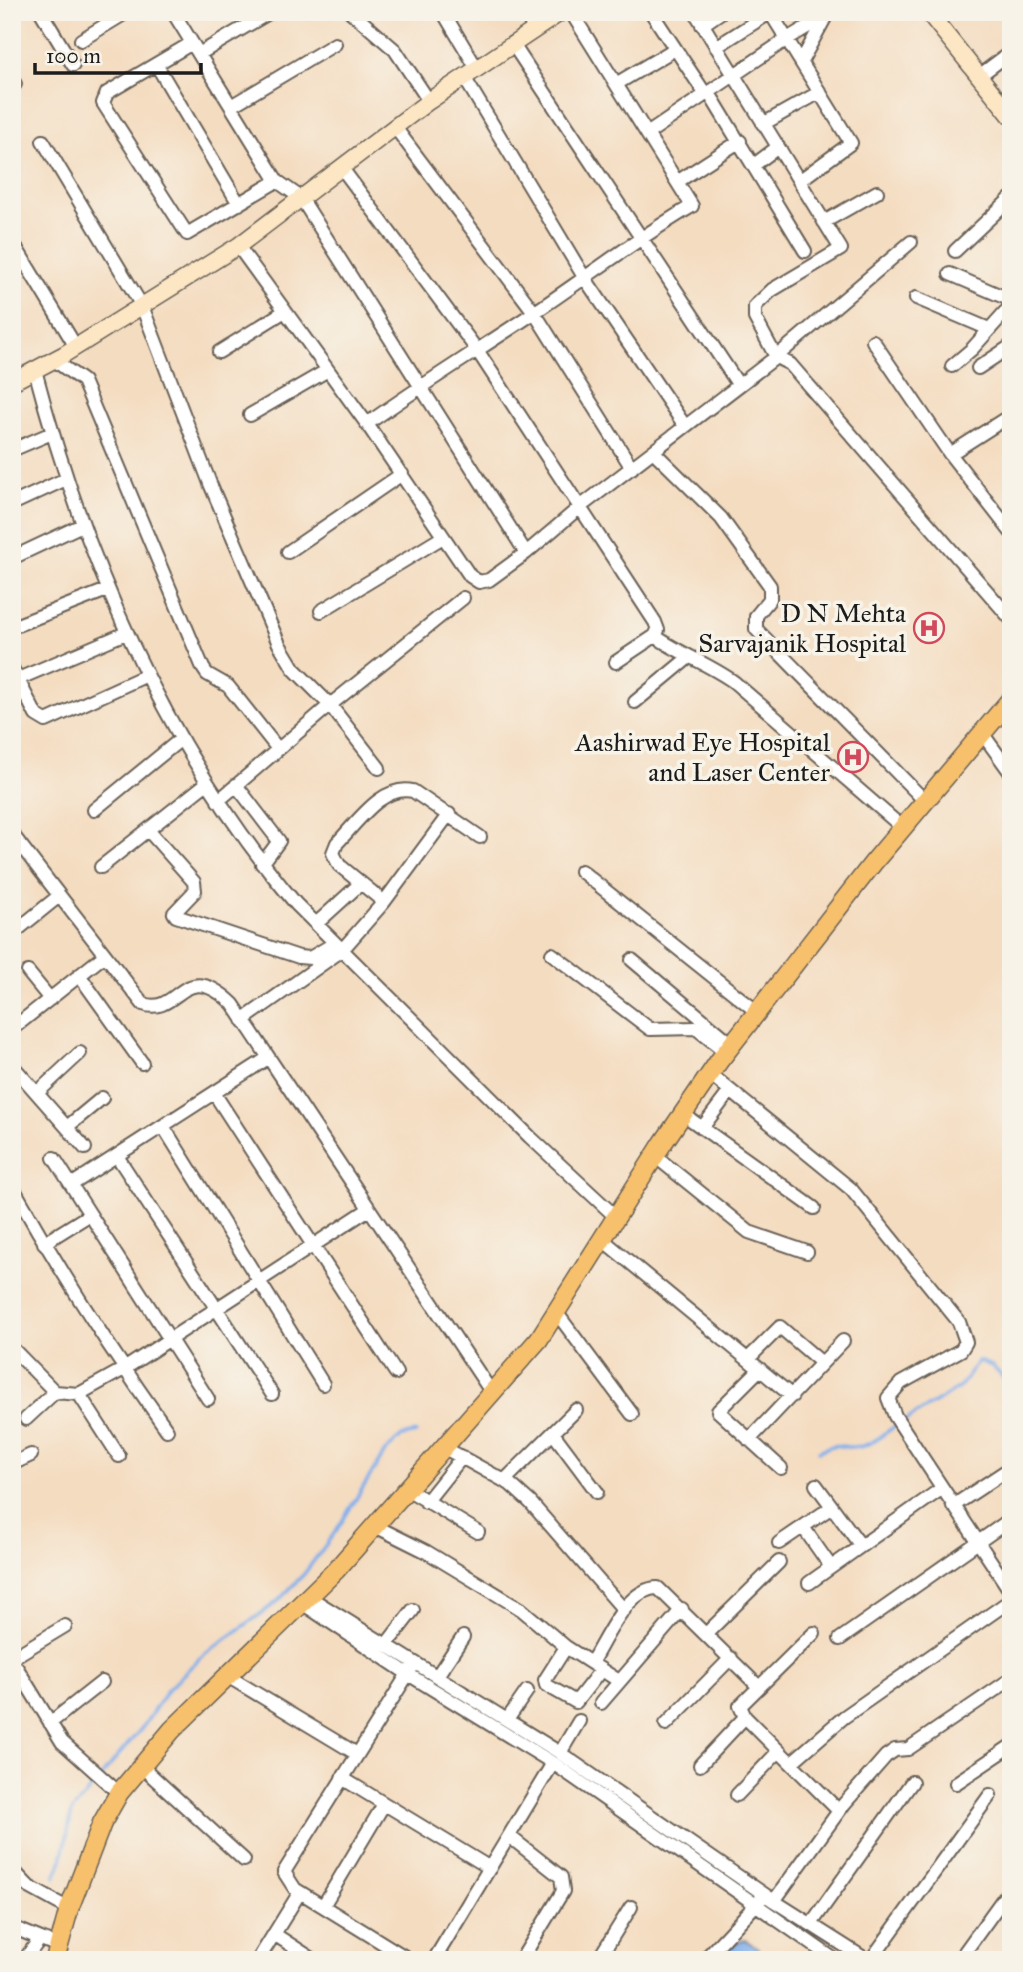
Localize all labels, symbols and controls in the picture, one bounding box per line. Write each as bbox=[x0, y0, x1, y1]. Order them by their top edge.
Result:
scale bar bbox=[35, 32, 201, 76]
text: 100 m bbox=[46, 43, 101, 69]
place label: D N Mehta Sarvajanik Hospital bbox=[698, 597, 906, 659]
hospital icon: D N Mehta Sarvajanik Hospital bbox=[912, 611, 946, 645]
place label: Aashirwad Eye Hospital and Laser Center bbox=[574, 726, 830, 788]
hospital icon: Aashirwad Eye Hospital and Laser Center bbox=[836, 740, 870, 774]

